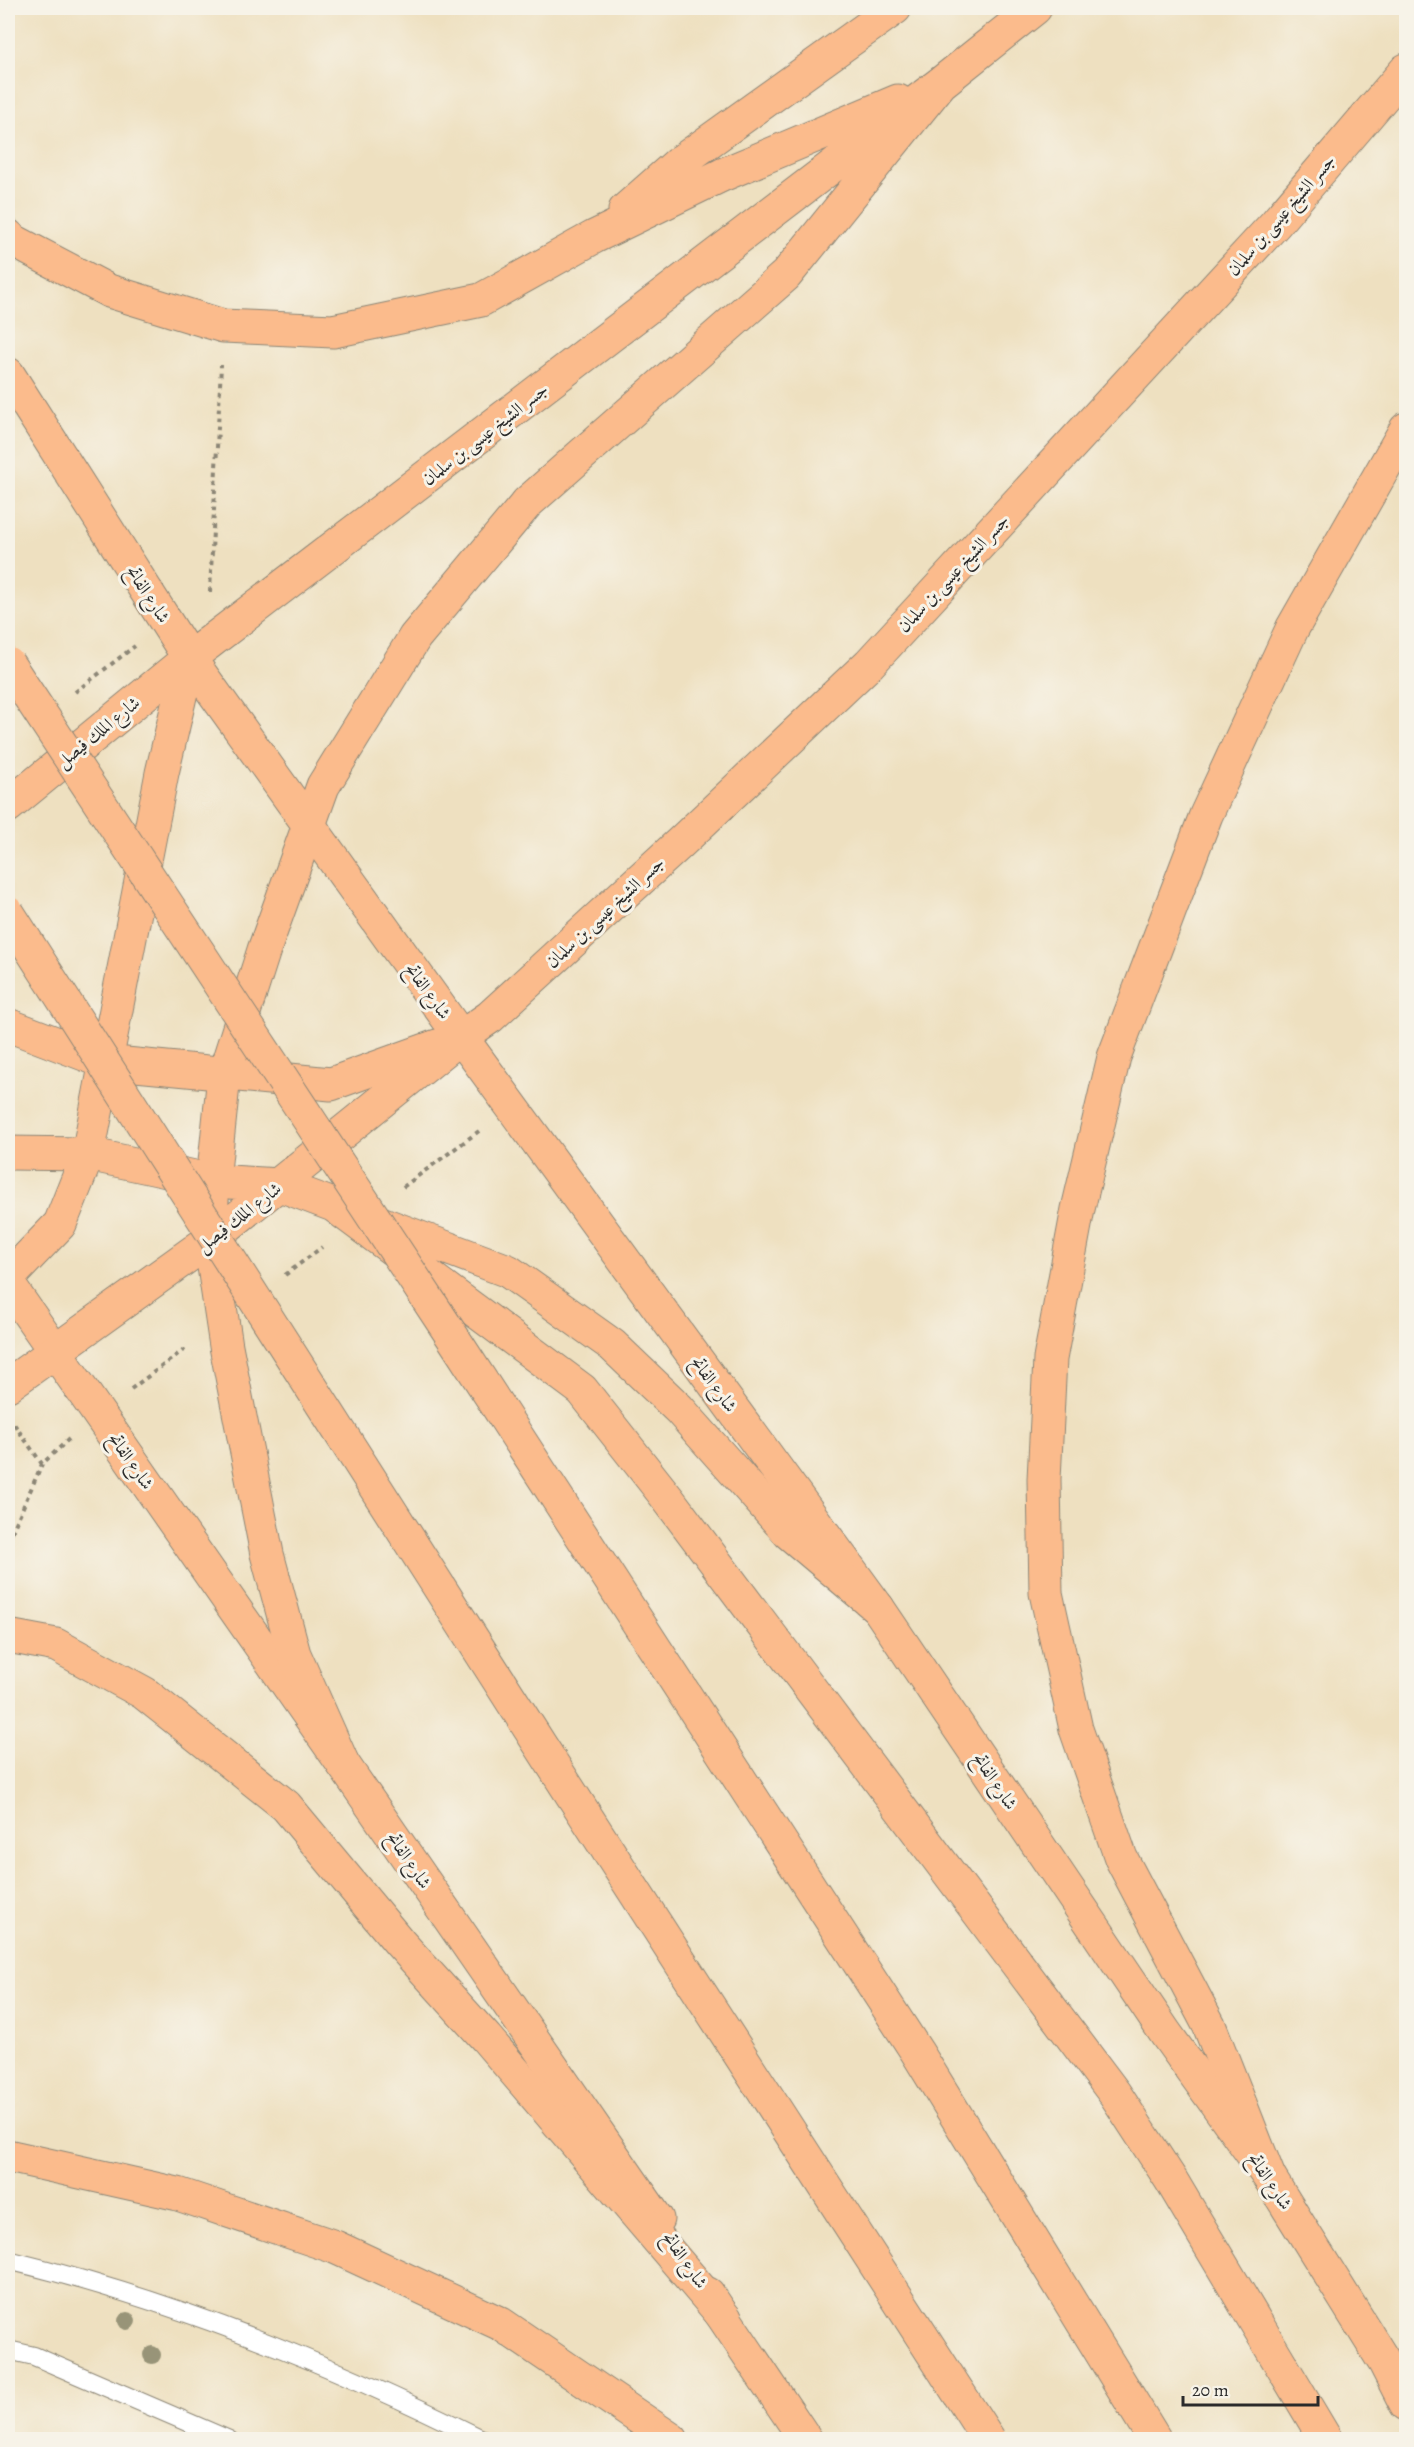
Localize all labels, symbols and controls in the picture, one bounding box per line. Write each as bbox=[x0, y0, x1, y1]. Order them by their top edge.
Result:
street label: جسر الشيخ عيسى بن سلمان bbox=[1221, 149, 1344, 284]
street label: جسر الشيخ عيسى بن سلمان bbox=[417, 377, 556, 494]
street label: جسر الشيخ عيسى بن سلمان bbox=[892, 509, 1017, 640]
street label: شارع الفاتح bbox=[117, 560, 176, 630]
street label: شارع الملك فيصل bbox=[51, 691, 147, 775]
street label: جسر الشيخ عيسى بن سلمان bbox=[541, 851, 672, 976]
street label: شارع الفاتح bbox=[396, 958, 457, 1026]
street label: شارع الملك فيصل bbox=[192, 1176, 288, 1260]
street label: شارع الفاتح bbox=[682, 1351, 743, 1419]
street label: شارع الفاتح bbox=[99, 1428, 159, 1497]
street label: شارع الفاتح bbox=[964, 1748, 1023, 1817]
street label: شارع الفاتح bbox=[378, 1827, 437, 1896]
street label: شارع الفاتح bbox=[1239, 2148, 1298, 2217]
street label: شارع الفاتح bbox=[653, 2227, 713, 2296]
scale bar bbox=[1183, 2369, 1318, 2407]
text: 20 m bbox=[1192, 2378, 1229, 2402]

